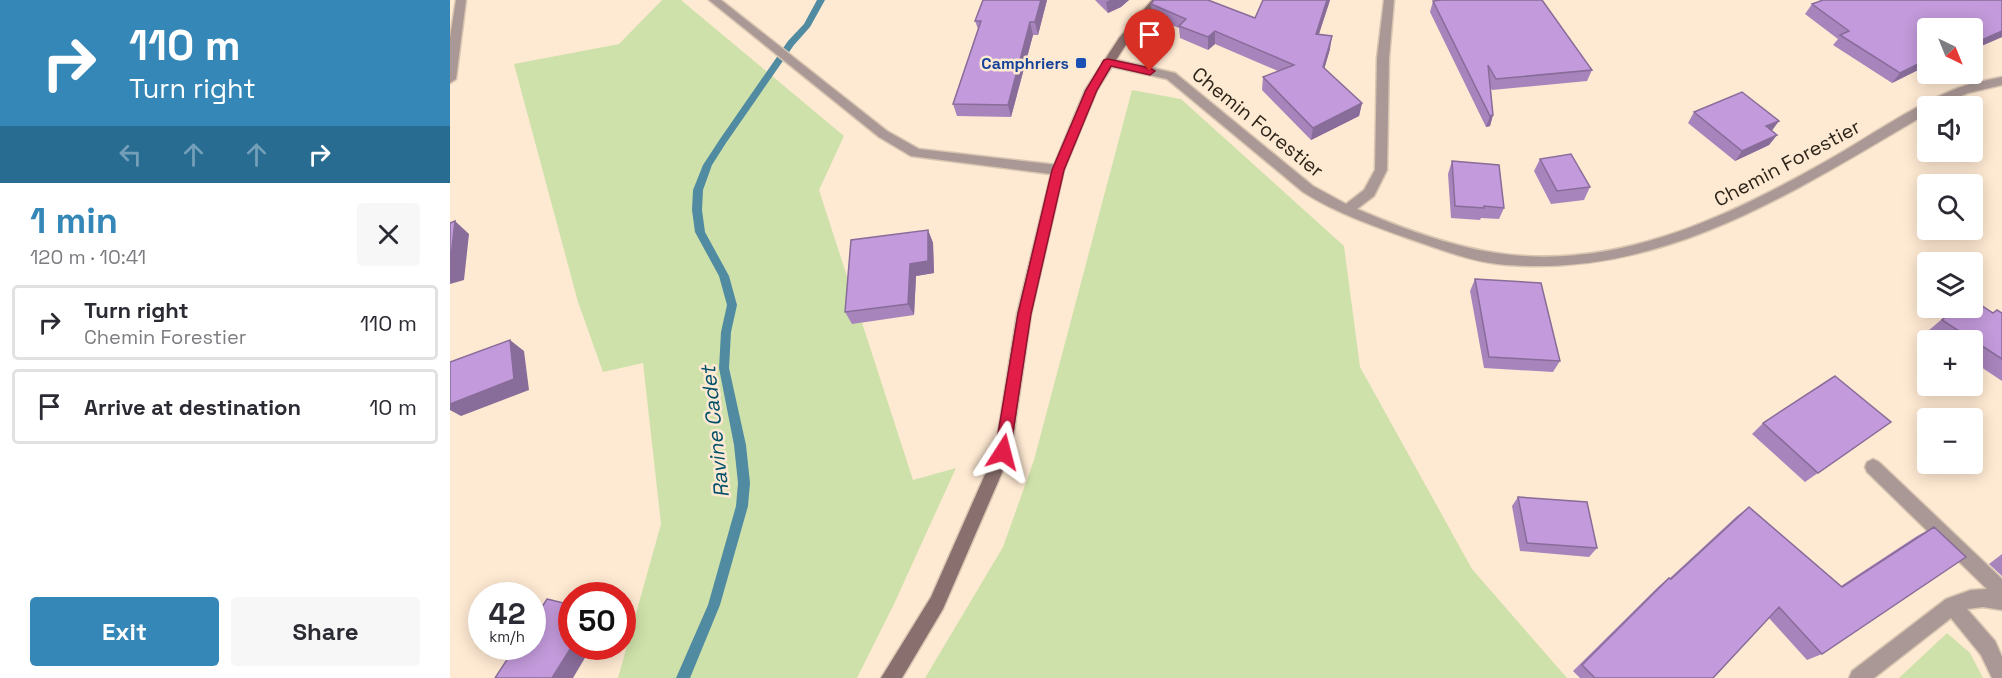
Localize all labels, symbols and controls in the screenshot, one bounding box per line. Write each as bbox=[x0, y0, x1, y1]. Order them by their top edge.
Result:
pin bbox=[1124, 9, 1175, 71]
icon: arrive bbox=[1133, 18, 1166, 51]
north arrow bbox=[1917, 18, 1983, 84]
map controls bbox=[1917, 18, 1983, 474]
text: 110 m bbox=[129, 19, 241, 72]
icon: right bbox=[30, 24, 108, 102]
place label: Camphriers bbox=[981, 53, 1069, 74]
marker: Camphriers bbox=[1074, 56, 1088, 70]
street label: Chemin Forestier bbox=[1187, 61, 1329, 183]
text: Turn right bbox=[129, 71, 256, 106]
button: sound bbox=[1917, 96, 1983, 162]
street label: Chemin Forestier bbox=[1709, 113, 1865, 213]
icon: left bbox=[114, 138, 147, 171]
icon: ahead bbox=[177, 138, 210, 171]
icon: ahead bbox=[240, 138, 273, 171]
icon: right bbox=[303, 138, 336, 171]
button: search bbox=[1917, 174, 1983, 240]
text: 1 min bbox=[30, 198, 118, 244]
button: close bbox=[357, 203, 420, 266]
text: 120 m · 10:41 bbox=[30, 244, 146, 270]
button: layers bbox=[1917, 252, 1983, 318]
text: Turn right bbox=[84, 296, 189, 324]
icon: right bbox=[33, 306, 66, 339]
text: 110 m bbox=[360, 309, 417, 337]
text: Chemin Forestier bbox=[84, 324, 246, 350]
button: + bbox=[1917, 330, 1983, 396]
water label: Ravine Cadet bbox=[694, 362, 735, 499]
icon: arrive bbox=[33, 390, 66, 423]
text: Arrive at destination bbox=[84, 393, 301, 421]
text: 10 m bbox=[369, 393, 417, 421]
button: − bbox=[1917, 408, 1983, 474]
position arrow bbox=[971, 420, 1035, 484]
speed limit sign: 50 bbox=[558, 582, 636, 660]
text: 42 bbox=[489, 594, 525, 633]
button: Exit bbox=[30, 597, 219, 666]
button: Share bbox=[231, 597, 420, 666]
text: km/h bbox=[489, 627, 525, 646]

